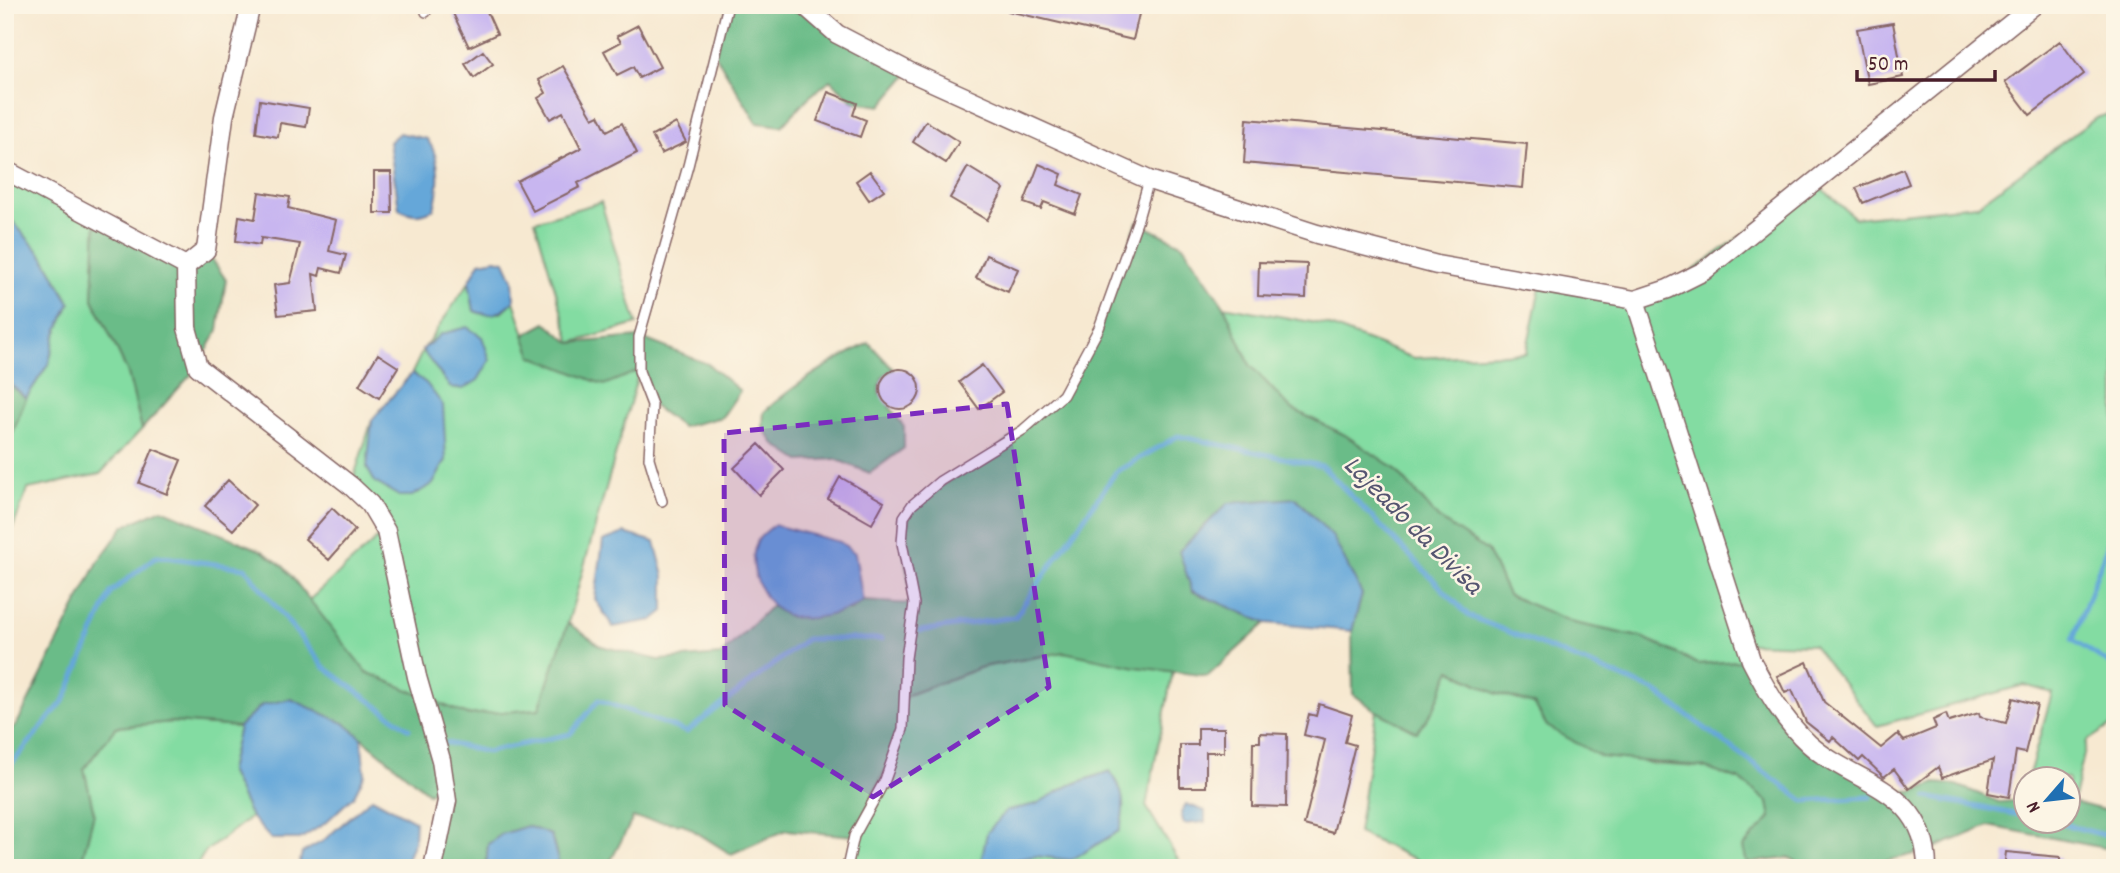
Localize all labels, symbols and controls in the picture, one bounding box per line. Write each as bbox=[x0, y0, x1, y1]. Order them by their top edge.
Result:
scale bar bbox=[1857, 38, 1996, 82]
text: 50 m bbox=[1868, 51, 1908, 81]
water label: Lajeado da Divisa bbox=[1332, 448, 1491, 607]
north arrow bbox=[2011, 764, 2082, 834]
text: N bbox=[2021, 796, 2049, 817]

